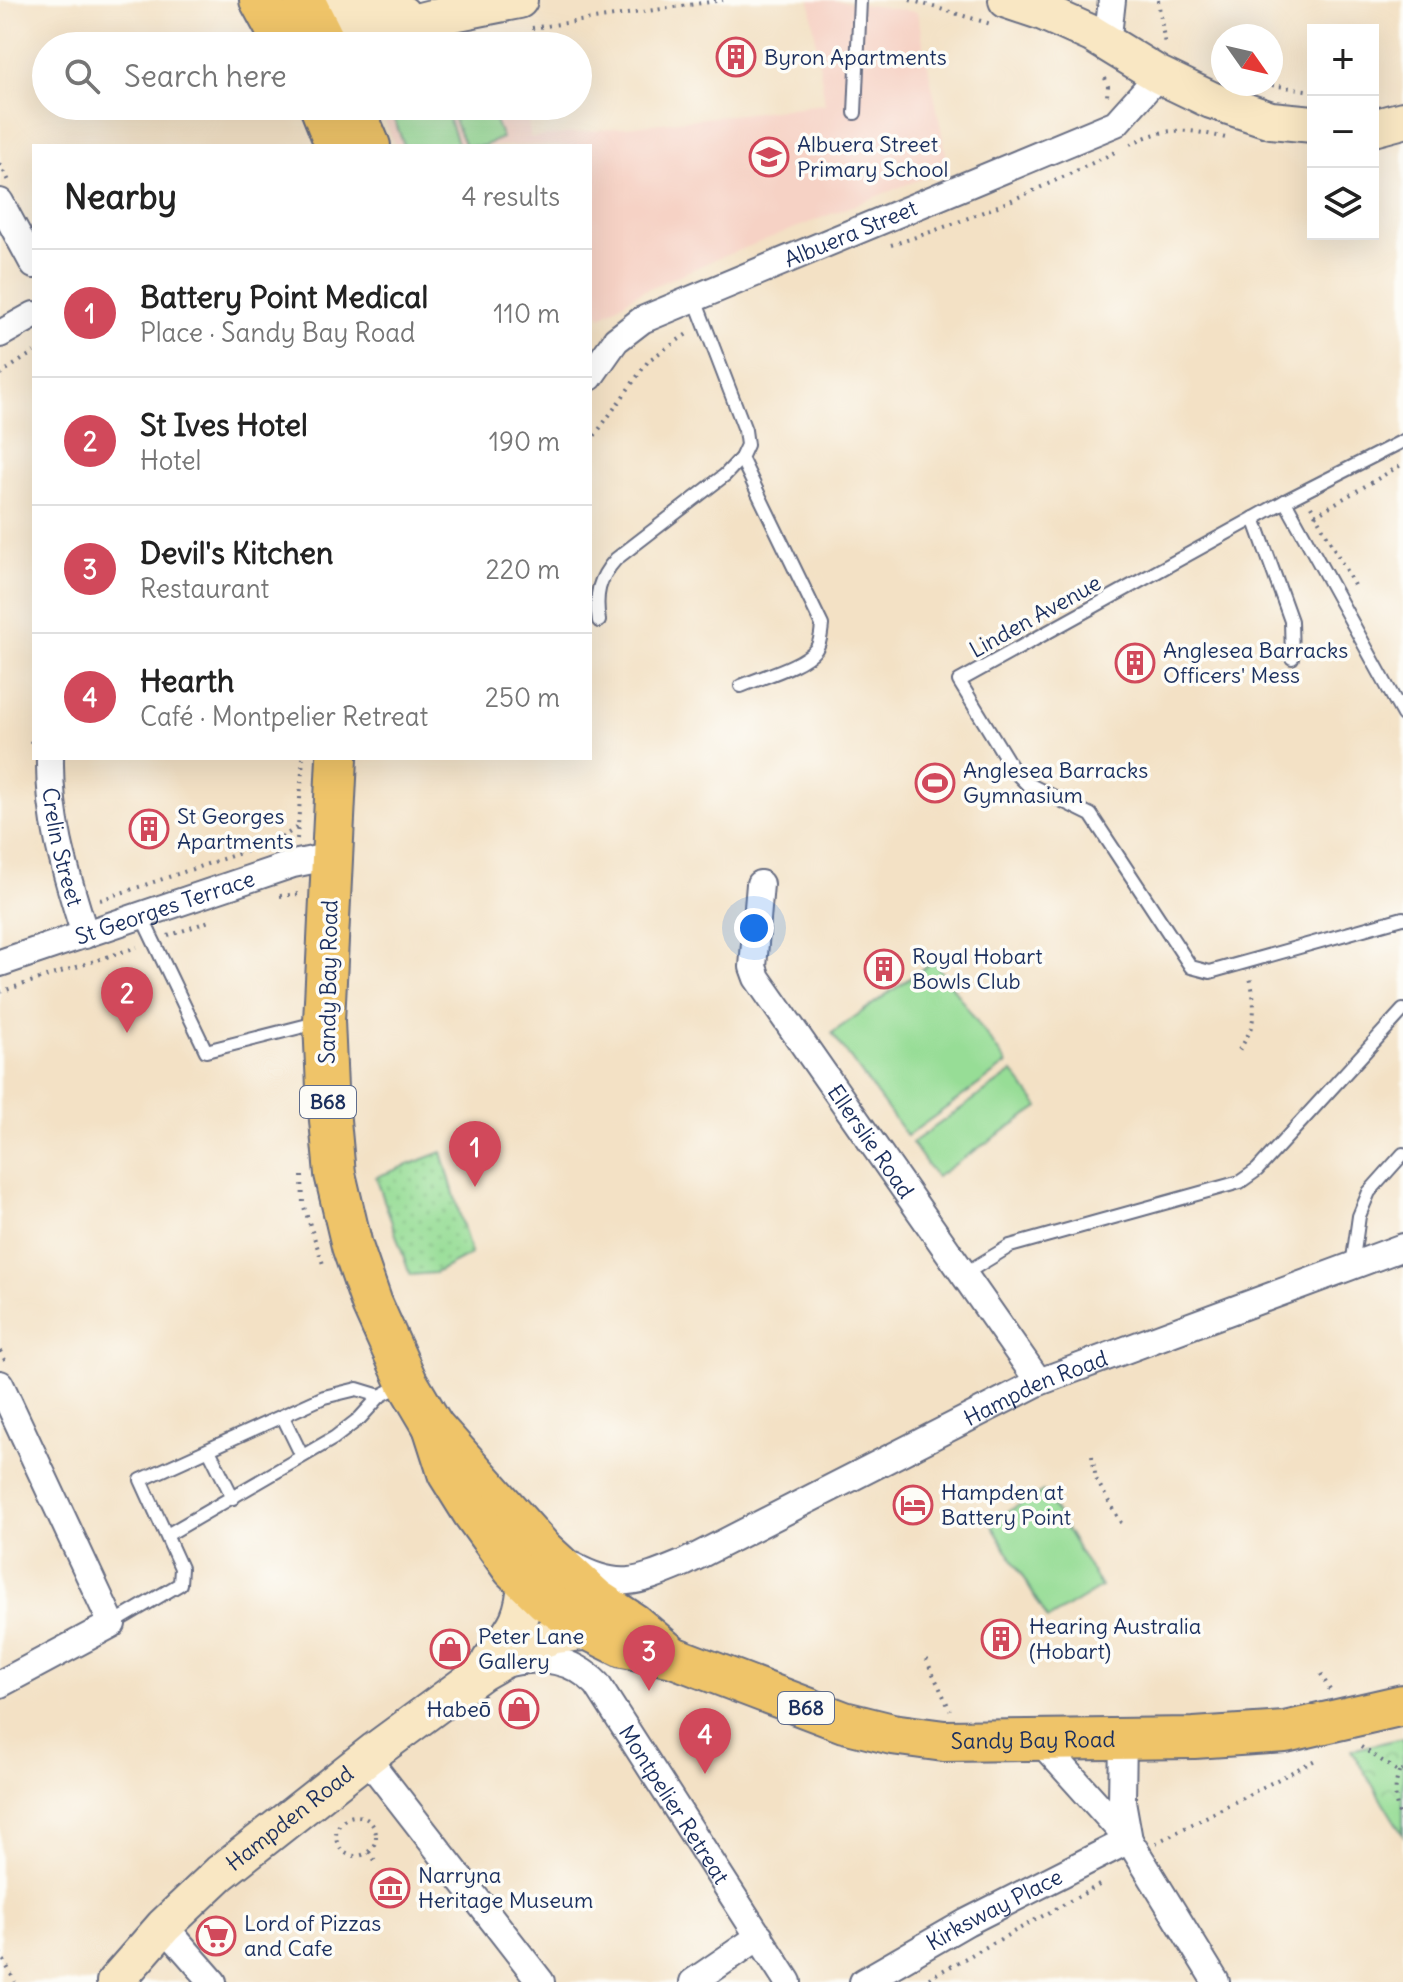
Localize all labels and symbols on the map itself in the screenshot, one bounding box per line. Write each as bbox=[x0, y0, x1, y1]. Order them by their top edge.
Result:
north arrow bbox=[1211, 24, 1283, 96]
building icon: Byron Apartments bbox=[715, 36, 757, 78]
place label: Byron Apartments bbox=[764, 43, 947, 71]
place label: Albuera Street Primary School bbox=[797, 130, 948, 183]
school or university icon: Albuera Street Primary School bbox=[748, 136, 790, 178]
street label: Albuera Street bbox=[780, 193, 921, 273]
street label: Linden Avenue bbox=[964, 568, 1106, 664]
place label: Anglesea Barracks Officers' Mess bbox=[1163, 636, 1348, 689]
building icon: Anglesea Barracks Officers' Mess bbox=[1114, 642, 1156, 684]
place label: Anglesea Barracks Gymnasium bbox=[963, 756, 1148, 809]
sports icon: Anglesea Barracks Gymnasium bbox=[914, 762, 956, 804]
street label: Crelin Street bbox=[37, 786, 89, 910]
place label: St Georges Apartments bbox=[177, 802, 294, 855]
building icon: St Georges Apartments bbox=[128, 808, 170, 850]
street label: St Georges Terrace bbox=[72, 864, 258, 951]
street label: Sandy Bay Road bbox=[313, 900, 343, 1064]
your location bbox=[734, 908, 774, 948]
place label: Royal Hobart Bowls Club bbox=[912, 942, 1043, 995]
building icon: Royal Hobart Bowls Club bbox=[863, 948, 905, 990]
pin: 2 bbox=[101, 967, 153, 1033]
street label: Ellerslie Road bbox=[822, 1079, 920, 1203]
road number: B68 bbox=[300, 1086, 356, 1118]
pin: 1 bbox=[449, 1121, 501, 1187]
street label: Hampden Road bbox=[959, 1344, 1111, 1432]
place label: Hampden at Battery Point bbox=[941, 1478, 1071, 1531]
hotel icon: Hampden at Battery Point bbox=[892, 1484, 934, 1526]
place label: Hearing Australia (Hobart) bbox=[1029, 1612, 1201, 1665]
building icon: Hearing Australia (Hobart) bbox=[980, 1618, 1022, 1660]
place label: Peter Lane Gallery bbox=[478, 1622, 584, 1675]
pin: 3 bbox=[623, 1625, 675, 1691]
shop icon: Peter Lane Gallery bbox=[429, 1628, 471, 1670]
shop icon: Habeō bbox=[498, 1688, 540, 1730]
road number: B68 bbox=[778, 1692, 834, 1724]
place label: Habeō bbox=[426, 1695, 491, 1723]
pin: 4 bbox=[679, 1708, 731, 1774]
street label: Montpelier Retreat bbox=[613, 1720, 735, 1889]
street label: Sandy Bay Road bbox=[951, 1725, 1115, 1755]
street label: Hampden Road bbox=[220, 1759, 359, 1877]
place label: Narryna Heritage Museum bbox=[418, 1861, 593, 1914]
street label: Kirksway Place bbox=[921, 1862, 1067, 1957]
museum icon: Narryna Heritage Museum bbox=[369, 1867, 411, 1909]
place label: Lord of Pizzas and Cafe bbox=[244, 1909, 381, 1962]
supermarket icon: Lord of Pizzas and Cafe bbox=[195, 1915, 237, 1957]

